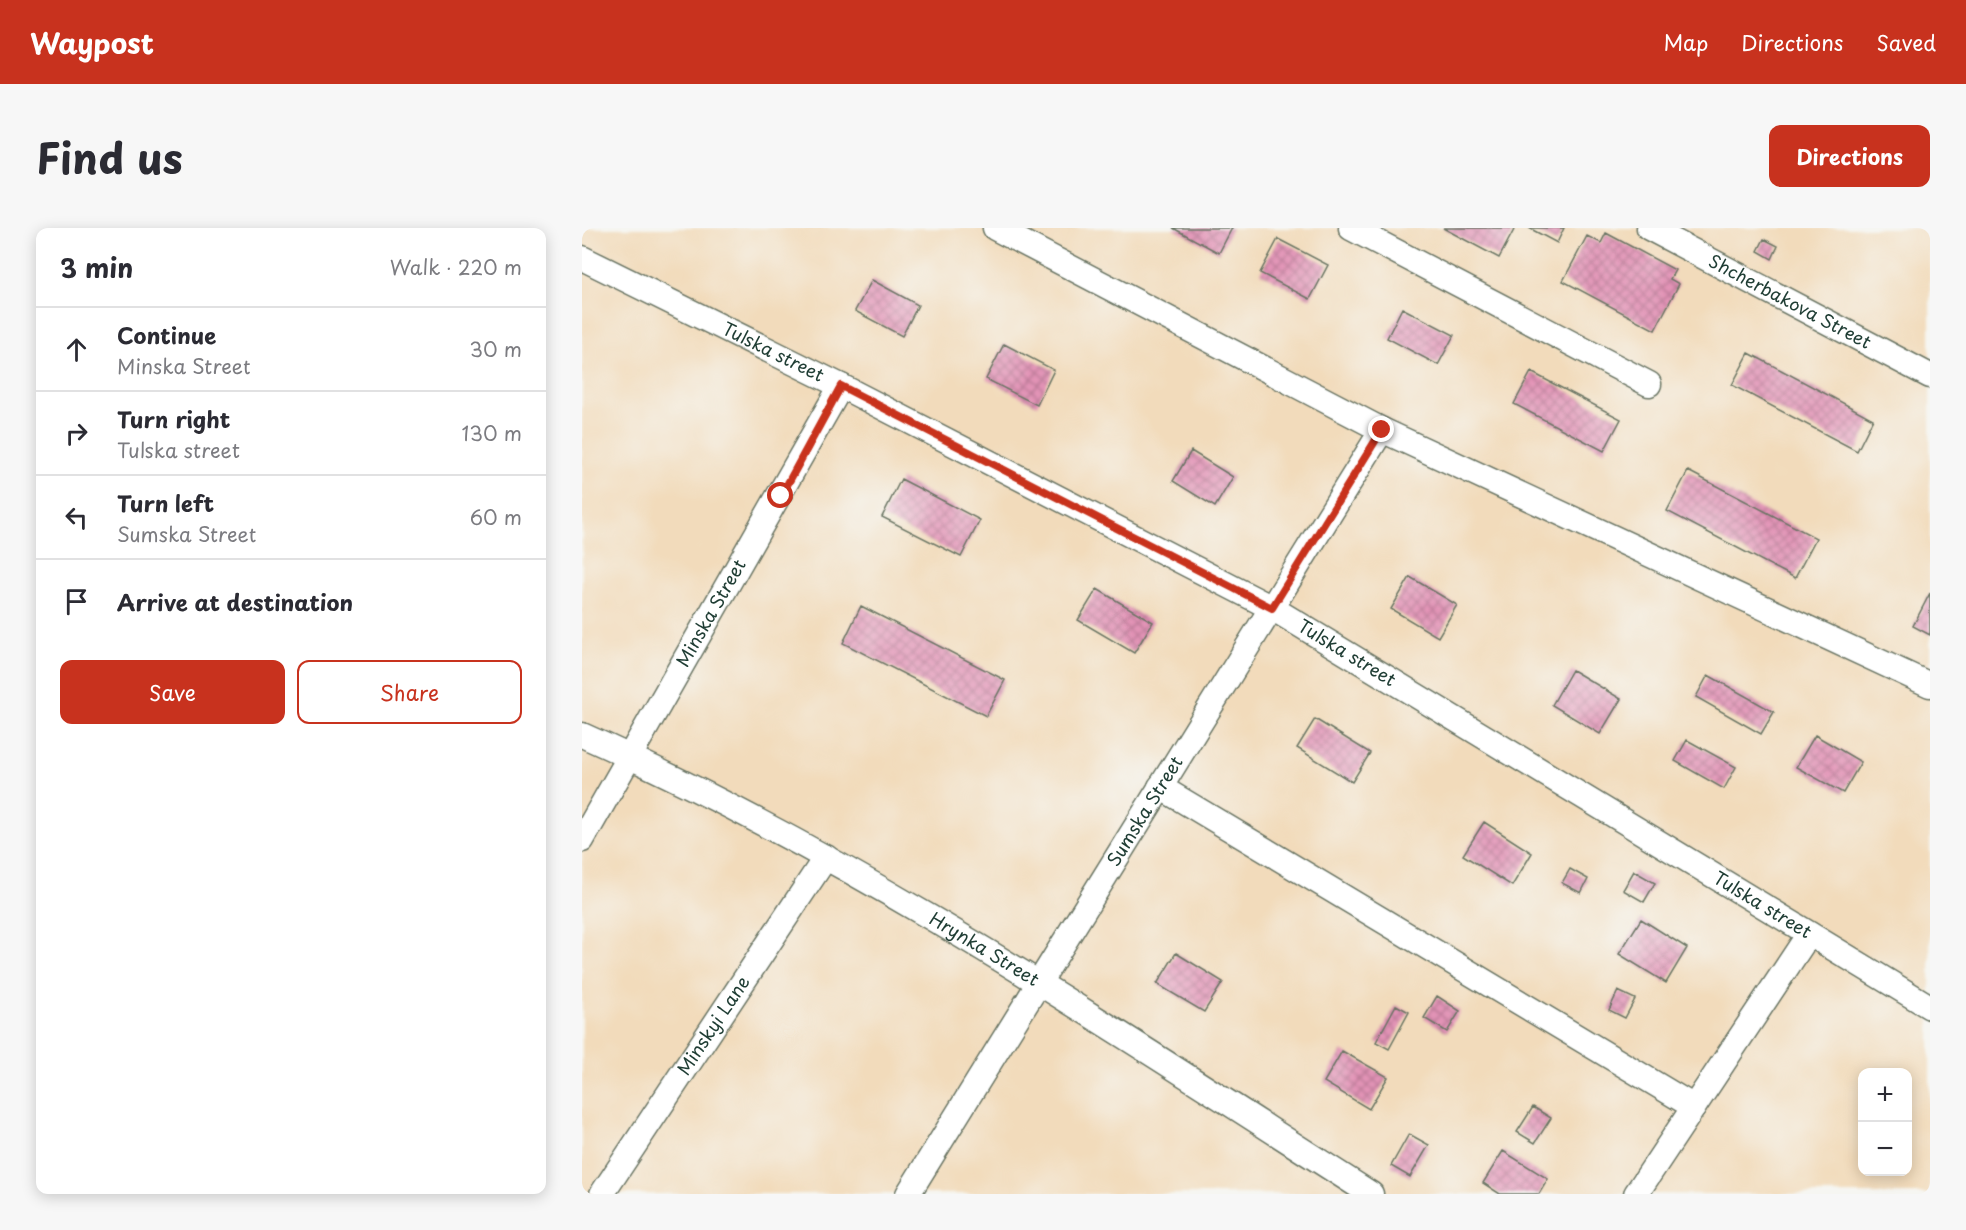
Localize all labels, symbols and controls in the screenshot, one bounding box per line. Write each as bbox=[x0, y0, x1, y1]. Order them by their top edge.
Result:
text: Waypost bbox=[30, 21, 154, 64]
text: Map bbox=[1663, 26, 1708, 58]
text: Directions bbox=[1741, 26, 1843, 58]
text: Saved bbox=[1876, 26, 1936, 58]
text: Find us bbox=[36, 125, 183, 188]
button: Directions bbox=[1769, 125, 1930, 187]
street label: Shcherbakova Street bbox=[1704, 247, 1876, 355]
text: 3 min bbox=[60, 248, 133, 287]
text: Walk · 220 m bbox=[390, 252, 522, 282]
street label: Tulska street bbox=[718, 314, 829, 388]
text: Continue bbox=[117, 318, 216, 351]
icon: ahead bbox=[60, 333, 93, 366]
text: 30 m bbox=[469, 334, 522, 364]
text: Minska Street bbox=[117, 351, 251, 381]
text: Turn right bbox=[117, 402, 230, 435]
route end bbox=[1368, 416, 1394, 442]
icon: right bbox=[60, 417, 93, 450]
text: 130 m bbox=[462, 418, 522, 448]
text: Tulska street bbox=[117, 435, 240, 465]
route start bbox=[767, 482, 793, 508]
text: Turn left bbox=[117, 486, 214, 519]
icon: left bbox=[60, 501, 93, 534]
text: 60 m bbox=[470, 502, 522, 532]
text: Sumska Street bbox=[117, 519, 256, 549]
street label: Minska Street bbox=[669, 553, 752, 671]
icon: arrive bbox=[60, 585, 93, 618]
text: Arrive at destination bbox=[117, 585, 353, 618]
street label: Tulska street bbox=[1293, 612, 1402, 692]
button: Save bbox=[60, 660, 285, 724]
button: Share bbox=[297, 660, 522, 724]
street label: Sumska Street bbox=[1099, 750, 1189, 871]
street label: Tulska street bbox=[1709, 864, 1817, 944]
street label: Hrynka Street bbox=[925, 905, 1045, 992]
street label: Minskyi Lane bbox=[670, 970, 755, 1080]
map controls bbox=[1858, 1068, 1912, 1176]
button: + bbox=[1858, 1068, 1912, 1122]
button: − bbox=[1858, 1122, 1912, 1176]

